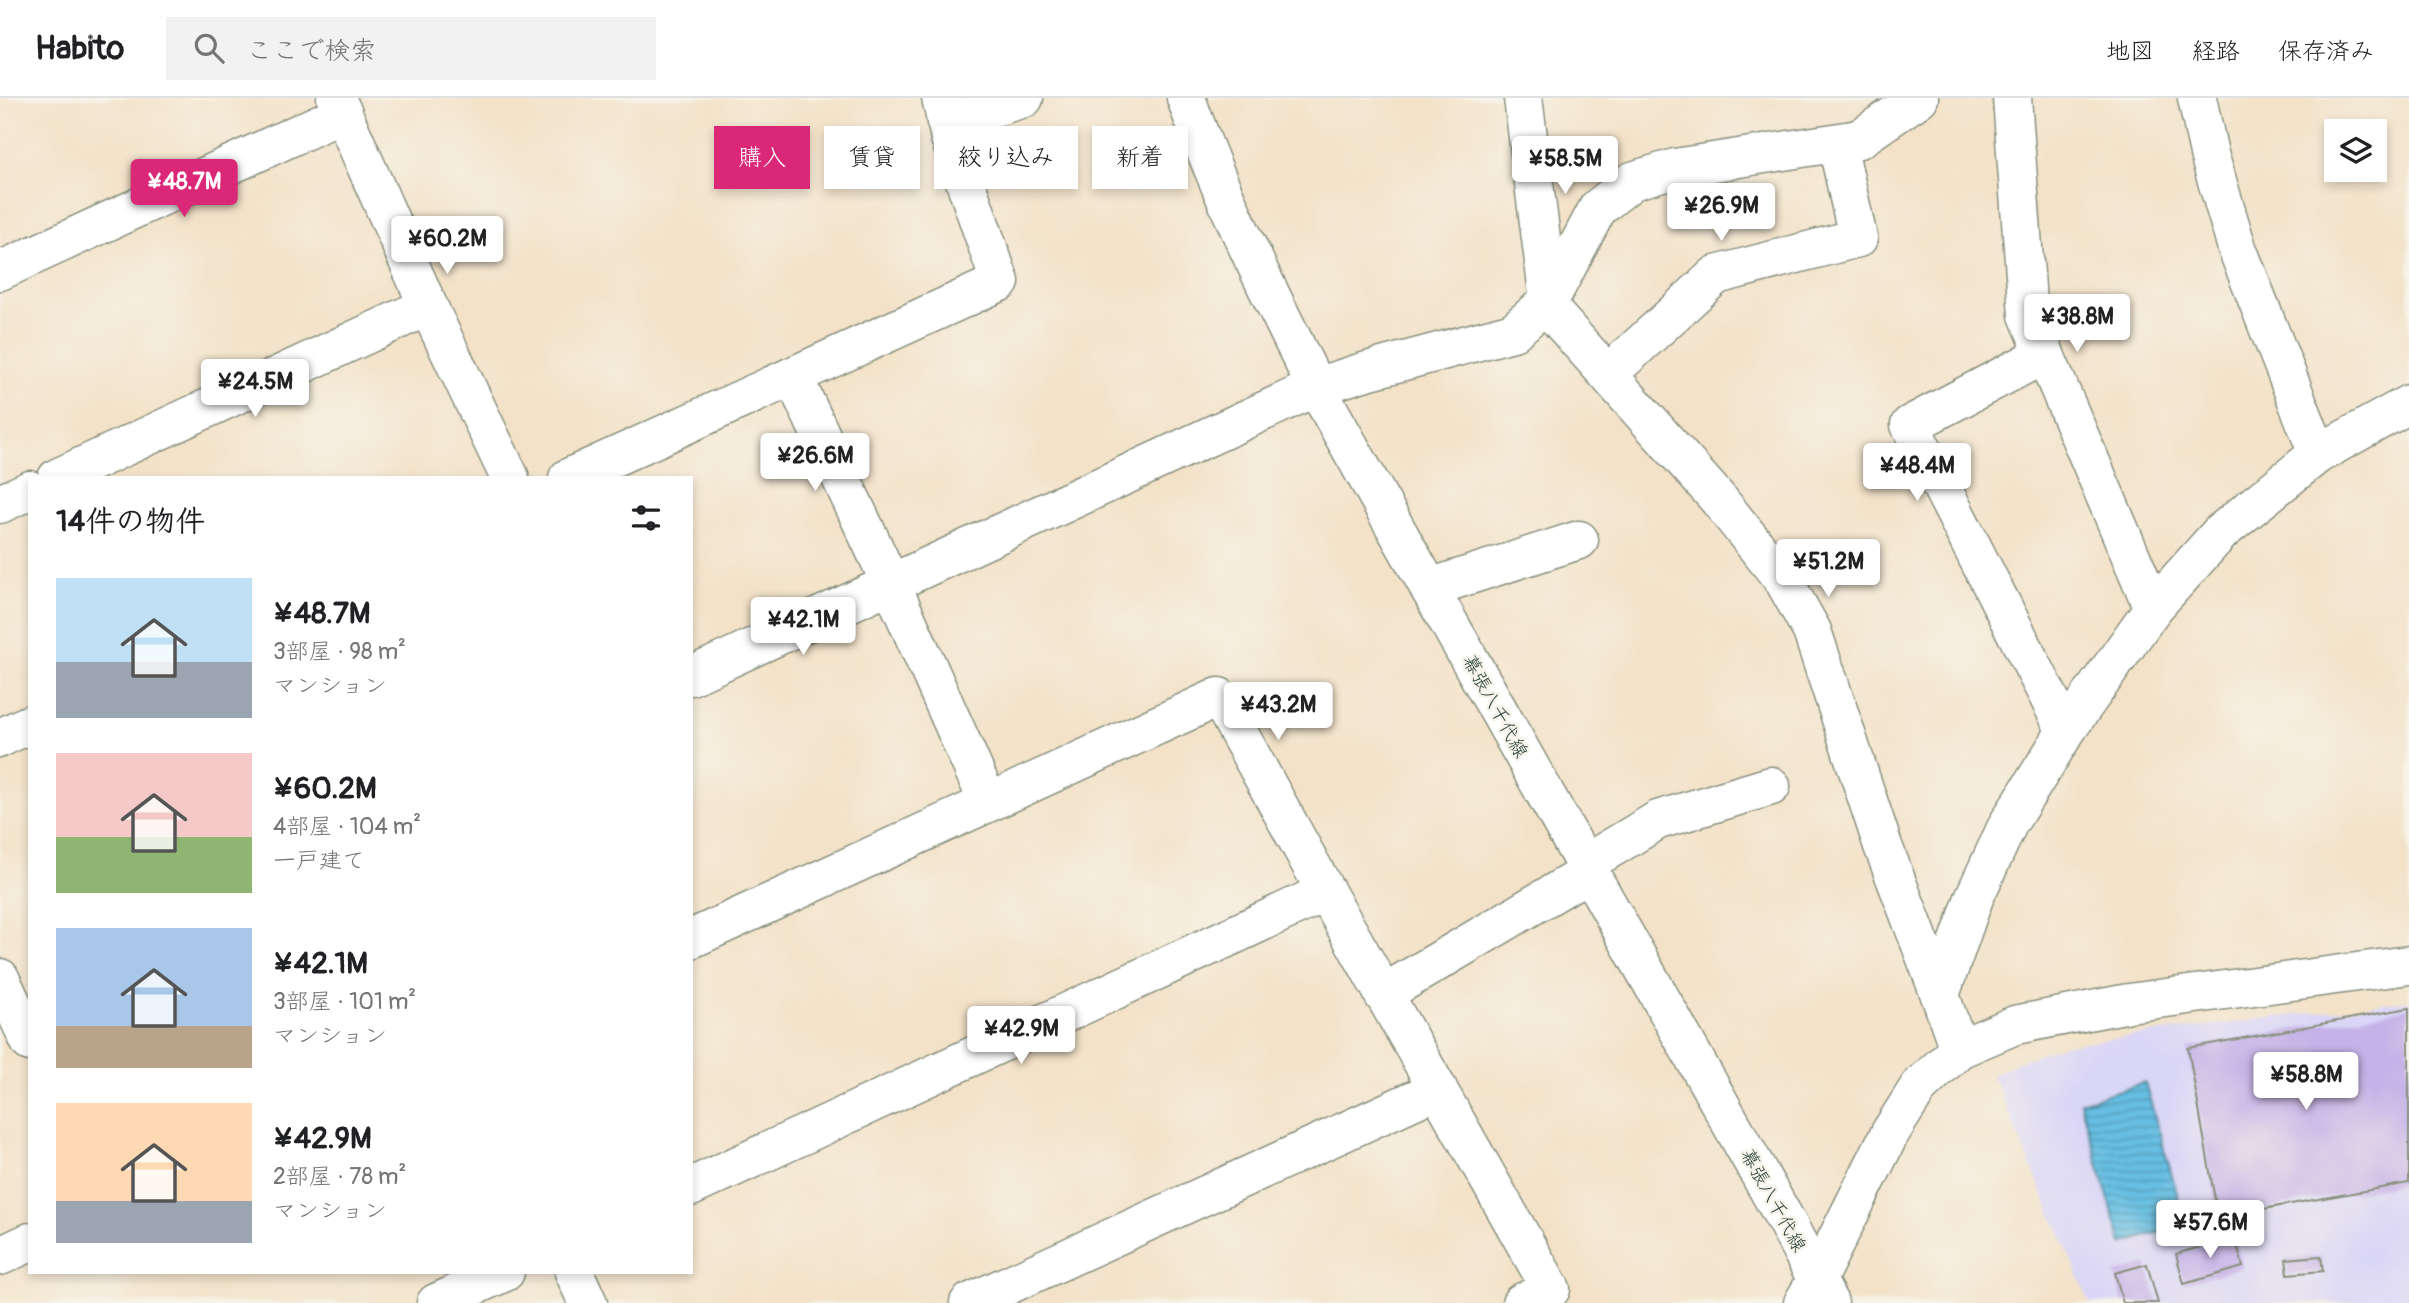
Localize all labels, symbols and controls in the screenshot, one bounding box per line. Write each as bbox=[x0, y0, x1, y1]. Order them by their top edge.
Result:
search box bbox=[166, 17, 656, 80]
text: Habito bbox=[35, 28, 124, 69]
icon: search bbox=[190, 29, 228, 67]
text: ここで検索 bbox=[246, 35, 376, 67]
text: 地図 bbox=[2106, 37, 2154, 66]
text: 経路 bbox=[2192, 37, 2240, 66]
text: 保存済み bbox=[2278, 37, 2374, 66]
map controls bbox=[2324, 119, 2387, 182]
button: layers bbox=[2324, 119, 2387, 182]
chip: 購入 bbox=[714, 126, 810, 189]
chip: 賃貸 bbox=[824, 126, 920, 189]
chip: 絞り込み bbox=[934, 126, 1078, 189]
chip: 新着 bbox=[1092, 126, 1188, 189]
pin: ¥58.5M bbox=[1508, 136, 1622, 196]
text: ¥58.5M bbox=[1528, 144, 1602, 173]
pin: ¥48.7M bbox=[127, 159, 241, 219]
text: ¥48.7M bbox=[147, 167, 221, 196]
pin: ¥26.9M bbox=[1664, 184, 1778, 243]
text: ¥26.9M bbox=[1683, 191, 1759, 220]
pin: ¥60.2M bbox=[390, 216, 504, 276]
text: ¥60.2M bbox=[407, 224, 487, 253]
pin: ¥38.8M bbox=[2020, 294, 2134, 354]
text: ¥38.8M bbox=[2040, 302, 2114, 331]
pin: ¥24.5M bbox=[198, 360, 312, 419]
text: ¥24.5M bbox=[217, 367, 293, 396]
pin: ¥26.6M bbox=[758, 434, 872, 493]
text: ¥26.6M bbox=[776, 441, 854, 470]
pin: ¥48.4M bbox=[1860, 444, 1974, 503]
text: ¥48.4M bbox=[1879, 451, 1955, 480]
icon: filters bbox=[627, 499, 665, 537]
text: 14件の物件 bbox=[56, 503, 205, 540]
pin: ¥51.2M bbox=[1771, 540, 1885, 599]
text: ¥51.2M bbox=[1792, 547, 1864, 576]
text: ¥48.7M bbox=[273, 595, 370, 632]
pin: ¥42.1M bbox=[746, 598, 860, 657]
text: ¥42.1M bbox=[767, 605, 839, 634]
icon: home bbox=[112, 606, 196, 690]
text: 3部屋 · 98 m² bbox=[273, 637, 406, 666]
street label: 幕張八千代線 bbox=[1457, 651, 1533, 762]
text: マンション bbox=[273, 671, 387, 700]
pin: ¥43.2M bbox=[1221, 682, 1335, 742]
text: ¥43.2M bbox=[1240, 690, 1316, 719]
text: ¥60.2M bbox=[273, 770, 377, 807]
icon: home bbox=[112, 781, 196, 865]
text: 4部屋 · 104 m² bbox=[273, 812, 421, 841]
text: 一戸建て bbox=[273, 846, 365, 875]
text: ¥42.1M bbox=[273, 945, 368, 982]
icon: home bbox=[112, 956, 196, 1040]
text: 3部屋 · 101 m² bbox=[273, 987, 416, 1016]
pin: ¥42.9M bbox=[964, 1006, 1078, 1066]
text: ¥42.9M bbox=[983, 1014, 1059, 1043]
text: マンション bbox=[273, 1021, 387, 1050]
pin: ¥58.8M bbox=[2249, 1052, 2363, 1112]
text: ¥58.8M bbox=[2269, 1060, 2343, 1089]
text: ¥42.9M bbox=[273, 1120, 372, 1157]
icon: home bbox=[112, 1131, 196, 1215]
street label: 幕張八千代線 bbox=[1735, 1145, 1811, 1256]
text: 2部屋 · 78 m² bbox=[273, 1162, 406, 1191]
text: マンション bbox=[273, 1196, 387, 1225]
pin: ¥57.6M bbox=[2153, 1200, 2267, 1260]
text: ¥57.6M bbox=[2172, 1208, 2248, 1237]

